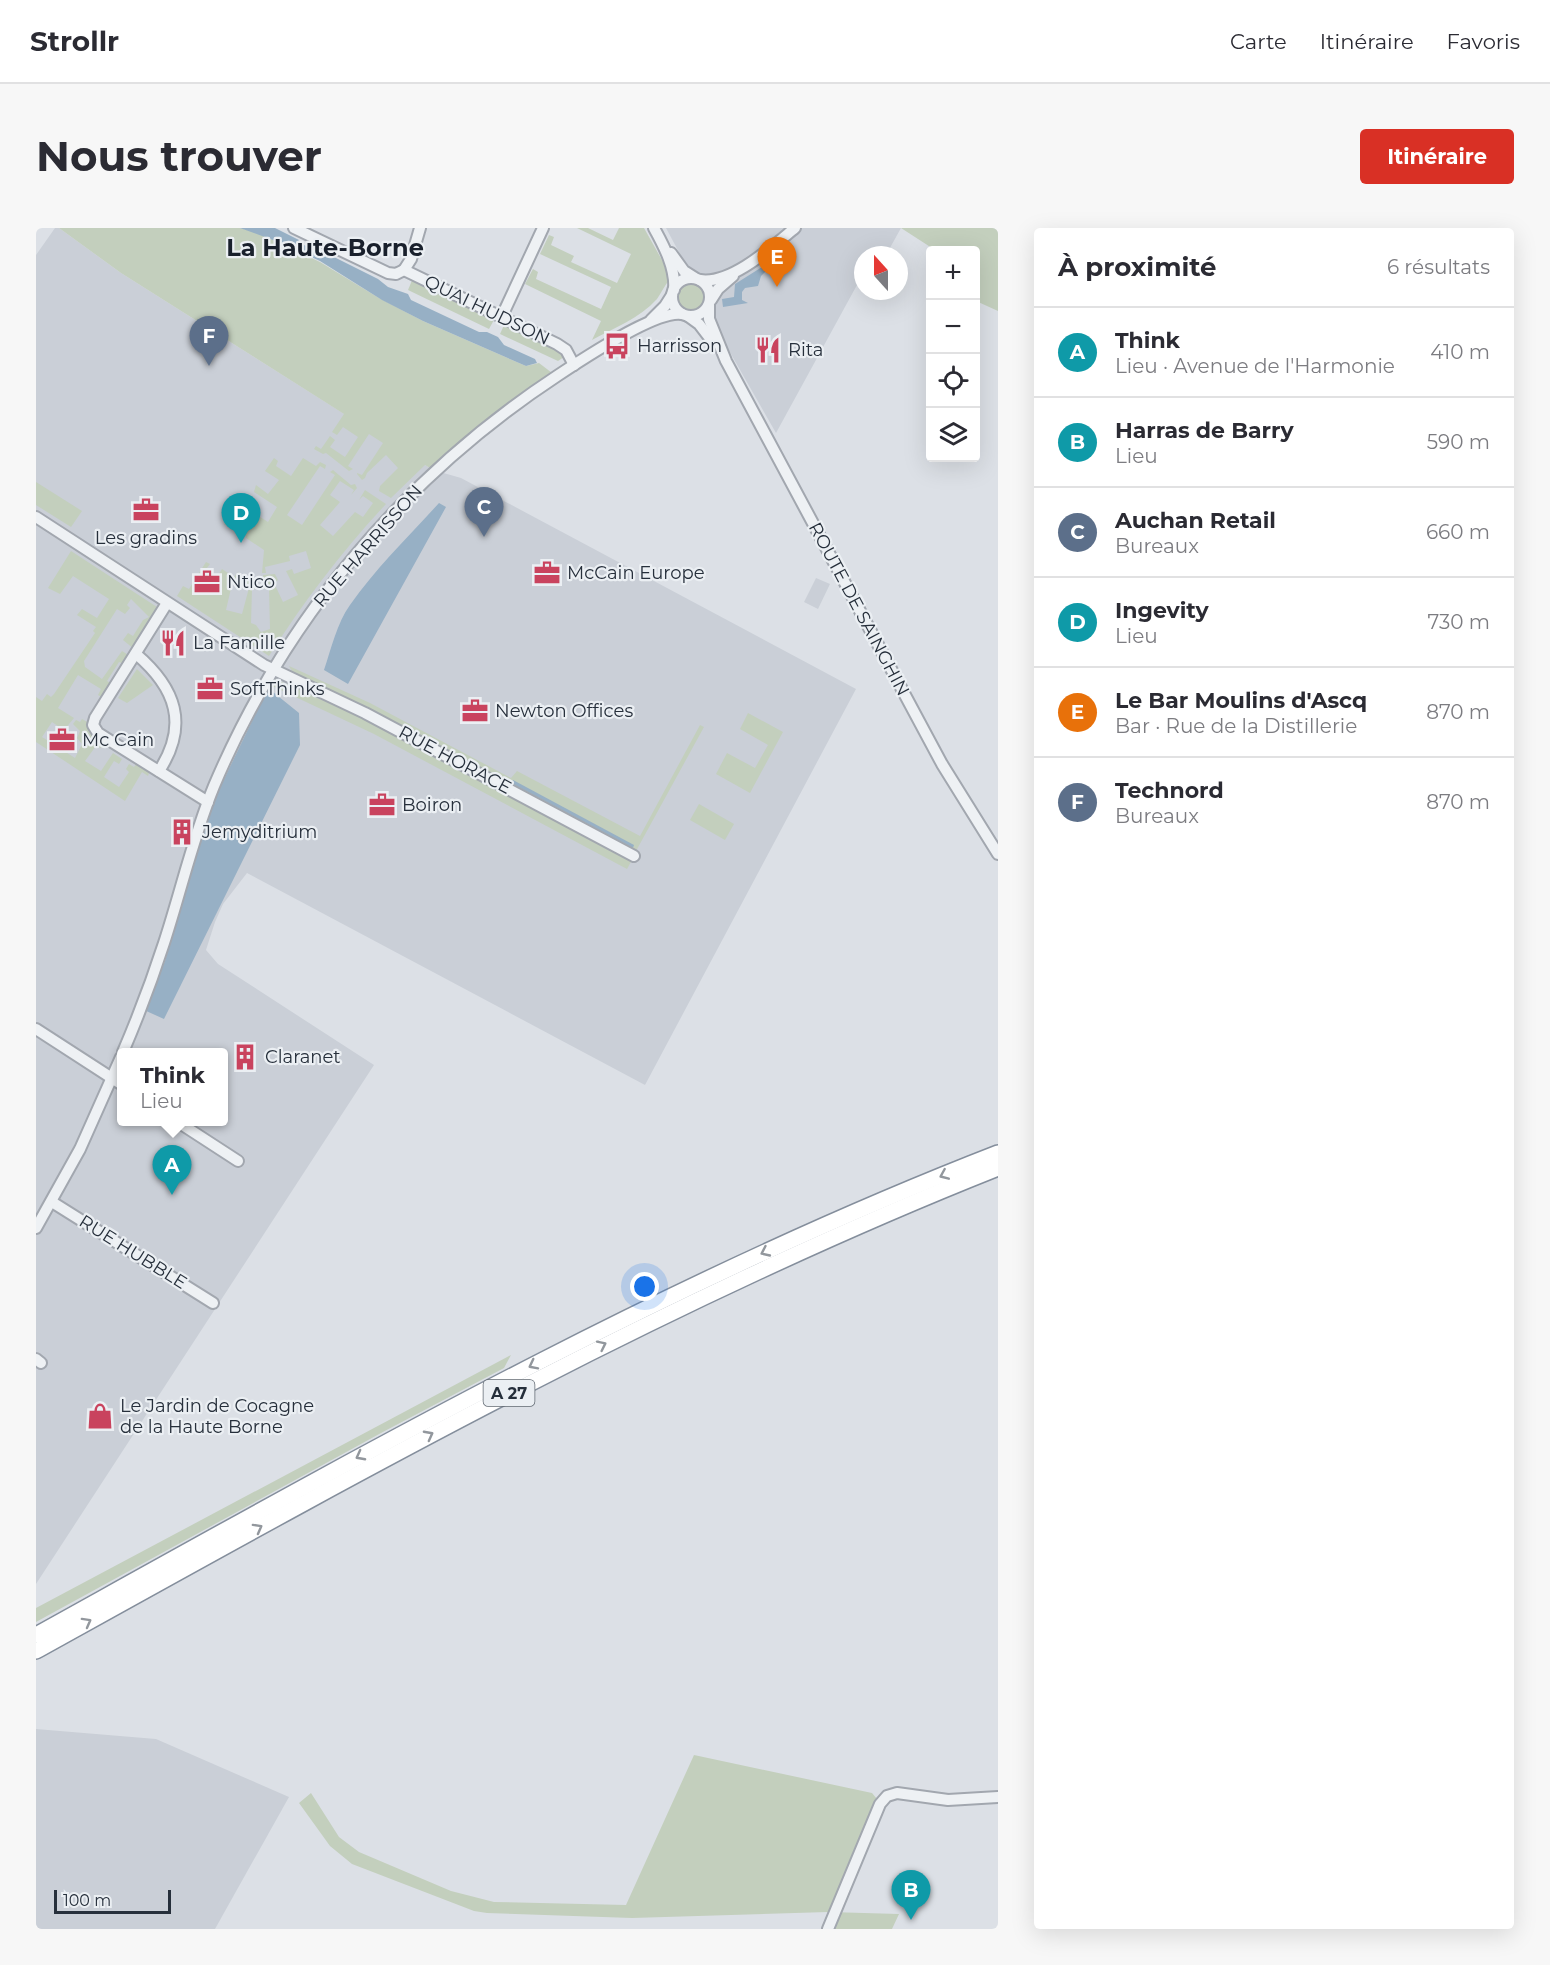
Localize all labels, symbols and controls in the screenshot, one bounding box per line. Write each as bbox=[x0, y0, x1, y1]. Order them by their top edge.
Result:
text: Strollr bbox=[30, 24, 119, 58]
text: Carte bbox=[1230, 29, 1287, 54]
text: Itinéraire bbox=[1320, 29, 1414, 54]
text: Favoris bbox=[1447, 29, 1520, 54]
button: Itinéraire bbox=[1360, 129, 1514, 184]
text: Nous trouver bbox=[36, 130, 322, 182]
district label: La Haute-Borne bbox=[226, 233, 424, 262]
pin: E bbox=[758, 238, 796, 287]
north arrow bbox=[854, 246, 908, 300]
map controls bbox=[926, 246, 980, 462]
button: + bbox=[926, 246, 980, 300]
text: À proximité bbox=[1058, 251, 1217, 283]
text: 6 résultats bbox=[1387, 255, 1490, 279]
street label: QUAI HUDSON bbox=[421, 270, 553, 350]
button: − bbox=[926, 300, 980, 354]
pin: F bbox=[190, 316, 228, 366]
text: Think bbox=[1115, 327, 1180, 354]
bus stop icon: Harrisson bbox=[602, 331, 632, 361]
place label: Harrisson bbox=[637, 335, 722, 357]
restaurant icon: Rita bbox=[753, 335, 783, 365]
place label: Rita bbox=[788, 339, 823, 361]
text: A bbox=[1070, 340, 1085, 364]
text: 410 m bbox=[1430, 340, 1490, 364]
button: locate bbox=[926, 354, 980, 408]
text: Lieu · Avenue de l'Harmonie bbox=[1115, 354, 1395, 378]
button: layers bbox=[926, 408, 980, 462]
text: Harras de Barry bbox=[1115, 417, 1294, 444]
text: B bbox=[1070, 430, 1085, 454]
text: 590 m bbox=[1427, 430, 1490, 454]
text: Lieu bbox=[1115, 444, 1158, 468]
street label: RUE HARRISSON bbox=[309, 480, 427, 612]
pin: C bbox=[464, 488, 504, 537]
pin: D bbox=[222, 494, 260, 543]
office icon: Les gradins bbox=[131, 495, 161, 525]
text: Auchan Retail bbox=[1115, 507, 1276, 534]
street label: ROUTE DE SAINGHIN bbox=[804, 518, 914, 700]
text: C bbox=[1070, 520, 1085, 544]
text: 660 m bbox=[1426, 520, 1490, 544]
place label: Les gradins bbox=[95, 527, 197, 549]
text: Bureaux bbox=[1115, 534, 1199, 558]
office icon: McCain Europe bbox=[532, 558, 562, 588]
place label: McCain Europe bbox=[567, 562, 705, 584]
office icon: Ntico bbox=[192, 567, 222, 597]
place label: Ntico bbox=[227, 571, 275, 593]
text: Ingevity bbox=[1115, 597, 1209, 624]
text: D bbox=[1069, 610, 1086, 634]
text: 730 m bbox=[1427, 610, 1490, 634]
text: Lieu bbox=[1115, 624, 1158, 648]
restaurant icon: La Famille bbox=[158, 628, 188, 658]
place label: La Famille bbox=[193, 632, 285, 654]
office icon: SoftThinks bbox=[195, 674, 225, 704]
place label: SoftThinks bbox=[230, 678, 325, 700]
text: Le Bar Moulins d'Ascq bbox=[1115, 687, 1367, 714]
office icon: Newton Offices bbox=[460, 696, 490, 726]
place label: Newton Offices bbox=[495, 700, 633, 722]
text: E bbox=[1071, 700, 1084, 724]
text: 870 m bbox=[1426, 700, 1490, 724]
text: Bar · Rue de la Distillerie bbox=[1115, 714, 1357, 738]
street label: RUE HORACE bbox=[395, 721, 515, 799]
office icon: Mc Cain bbox=[47, 725, 77, 755]
place label: Mc Cain bbox=[82, 729, 154, 751]
text: Technord bbox=[1115, 777, 1224, 804]
office icon: Boiron bbox=[367, 790, 397, 820]
text: F bbox=[1071, 790, 1084, 814]
text: 870 m bbox=[1426, 790, 1490, 814]
place label: Boiron bbox=[402, 794, 462, 816]
text: Bureaux bbox=[1115, 804, 1199, 828]
building icon: Jemyditrium bbox=[167, 817, 197, 847]
place label: Jemyditrium bbox=[201, 821, 317, 843]
building icon: Claranet bbox=[230, 1042, 260, 1072]
place label: Claranet bbox=[265, 1046, 341, 1068]
popup bbox=[117, 1048, 228, 1126]
text: Think bbox=[140, 1062, 205, 1089]
text: Lieu bbox=[140, 1089, 183, 1113]
pin: A bbox=[152, 1146, 192, 1195]
one-way arrow bbox=[939, 1168, 950, 1180]
street label: RUE HUBBLE bbox=[75, 1210, 191, 1294]
one-way arrow bbox=[760, 1245, 771, 1257]
your location bbox=[630, 1272, 659, 1301]
one-way arrow bbox=[596, 1341, 607, 1353]
one-way arrow bbox=[528, 1358, 539, 1369]
road number: A 27 bbox=[484, 1380, 534, 1406]
place label: Le Jardin de Cocagne de la Haute Borne bbox=[120, 1395, 314, 1438]
shop icon: Le Jardin de Cocagne de la Haute Borne bbox=[85, 1401, 115, 1431]
one-way arrow bbox=[423, 1431, 433, 1442]
one-way arrow bbox=[356, 1449, 367, 1460]
one-way arrow bbox=[251, 1524, 262, 1535]
one-way arrow bbox=[81, 1618, 91, 1630]
pin: B bbox=[892, 1870, 930, 1920]
scale bar bbox=[54, 1887, 171, 1914]
text: 100 m bbox=[63, 1891, 111, 1910]

